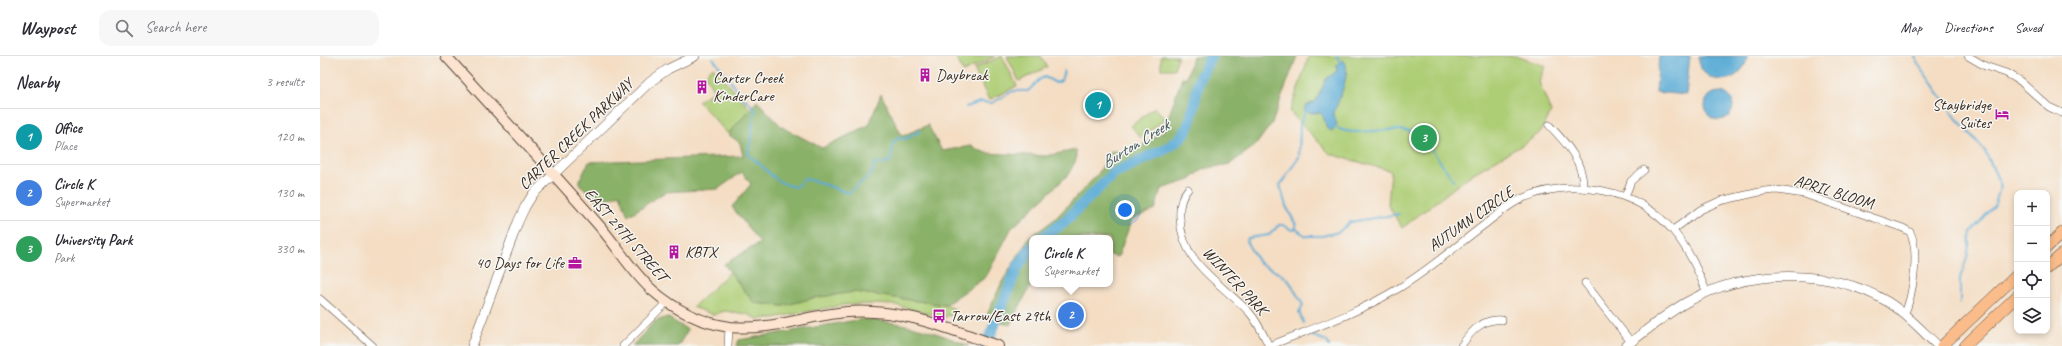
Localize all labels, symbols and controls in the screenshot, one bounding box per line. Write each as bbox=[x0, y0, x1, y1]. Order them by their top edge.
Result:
search box bbox=[99, 10, 379, 46]
text: Waypost bbox=[20, 16, 75, 40]
icon: search bbox=[113, 17, 135, 39]
text: Search here bbox=[145, 18, 206, 37]
text: Map bbox=[1901, 19, 1922, 36]
text: Directions bbox=[1944, 19, 1993, 36]
text: Saved bbox=[2015, 19, 2042, 36]
place label: Daybreak bbox=[936, 65, 989, 85]
building icon: Daybreak bbox=[917, 67, 933, 83]
place label: Carter Creek KinderCare bbox=[713, 68, 784, 106]
text: Nearby bbox=[16, 72, 59, 93]
street label: CARTER CREEK PARKWAY bbox=[514, 73, 639, 194]
text: 3 results bbox=[266, 74, 304, 90]
building icon: Carter Creek KinderCare bbox=[694, 79, 710, 95]
pin: 1 bbox=[1085, 90, 1111, 120]
place label: Staybridge Suites bbox=[1932, 95, 1993, 133]
hotel icon: Staybridge Suites bbox=[1994, 106, 2010, 122]
water label: Burton Creek bbox=[1097, 113, 1175, 173]
text: Office bbox=[54, 119, 82, 138]
pin: 3 bbox=[1411, 123, 1437, 153]
text: 1 bbox=[26, 129, 32, 145]
text: 120 m bbox=[276, 129, 304, 145]
text: Place bbox=[54, 138, 77, 154]
street label: APRIL BLOOM bbox=[1792, 170, 1878, 214]
text: Circle K bbox=[54, 175, 94, 194]
street label: AUTUMN CIRCLE bbox=[1424, 181, 1519, 256]
street label: EAST 29TH STREET bbox=[580, 184, 675, 289]
text: 2 bbox=[26, 185, 32, 201]
text: 130 m bbox=[276, 185, 304, 201]
map controls bbox=[2014, 190, 2050, 334]
button: + bbox=[2014, 190, 2050, 226]
text: Supermarket bbox=[54, 194, 109, 210]
your location bbox=[1115, 200, 1135, 220]
button: − bbox=[2014, 226, 2050, 262]
text: University Park bbox=[54, 231, 132, 250]
popup bbox=[1029, 235, 1113, 287]
text: 3 bbox=[26, 241, 32, 257]
text: 330 m bbox=[276, 241, 304, 257]
place label: KBTX bbox=[685, 242, 719, 262]
street label: WINTER PARK bbox=[1198, 243, 1274, 321]
building icon: KBTX bbox=[666, 244, 682, 260]
text: Circle K bbox=[1043, 244, 1083, 263]
text: Park bbox=[54, 250, 75, 266]
place label: 40 Days for Life bbox=[475, 253, 566, 273]
office icon: 40 Days for Life bbox=[567, 255, 583, 271]
button: locate bbox=[2014, 262, 2050, 298]
text: Supermarket bbox=[1043, 263, 1099, 279]
button: layers bbox=[2014, 298, 2050, 334]
pin: 2 bbox=[1058, 300, 1084, 330]
place label: Tarrow/East 29th bbox=[950, 306, 1051, 326]
bus stop icon: Tarrow/East 29th bbox=[931, 308, 947, 324]

